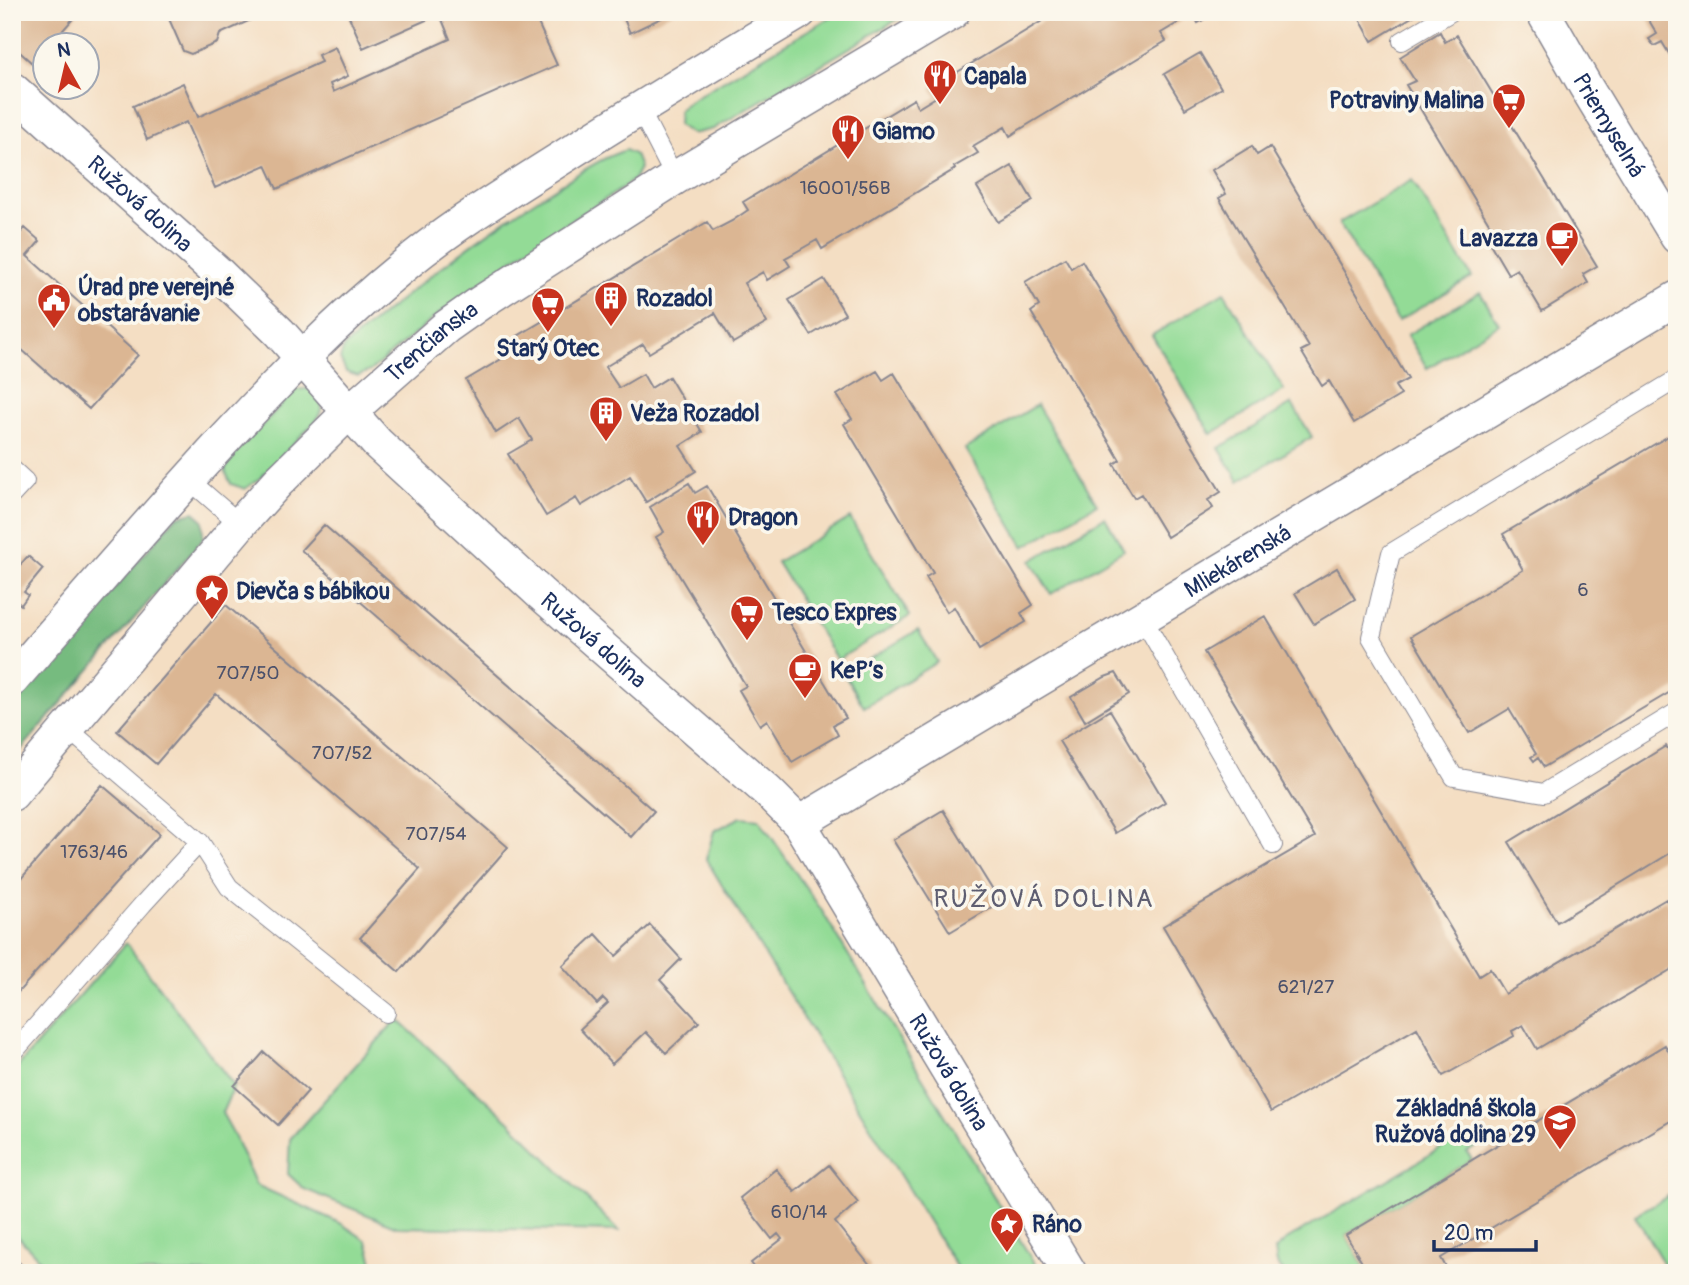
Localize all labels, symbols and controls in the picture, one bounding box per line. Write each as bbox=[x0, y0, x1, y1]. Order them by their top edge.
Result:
north arrow bbox=[32, 32, 102, 102]
text: N bbox=[56, 37, 72, 63]
restaurant icon: Capala bbox=[921, 57, 959, 106]
place label: Capala bbox=[964, 62, 1027, 91]
street label: Priemyselná bbox=[1567, 68, 1652, 183]
supermarket icon: Potraviny Malina bbox=[1490, 81, 1528, 130]
place label: Potraviny Malina bbox=[1329, 86, 1484, 115]
restaurant icon: Giamo bbox=[829, 112, 867, 161]
place label: Giamo bbox=[872, 117, 935, 146]
street label: Ružová dolina bbox=[82, 149, 199, 258]
house number: 16001/56B bbox=[800, 176, 890, 200]
cafe icon: Lavazza bbox=[1543, 219, 1581, 268]
place label: Lavazza bbox=[1459, 224, 1538, 253]
place label: Úrad pre verejné obstarávanie bbox=[77, 273, 235, 328]
building icon: Rozadol bbox=[592, 279, 630, 328]
public building icon: Úrad pre verejné obstarávanie bbox=[35, 281, 73, 330]
place label: Rozadol bbox=[636, 284, 713, 313]
supermarket icon: Starý Otec bbox=[529, 285, 567, 334]
street label: Trenčianska bbox=[378, 295, 484, 389]
place label: Starý Otec bbox=[496, 334, 600, 363]
building icon: Veža Rozadol bbox=[587, 394, 625, 443]
place label: Veža Rozadol bbox=[630, 399, 760, 428]
restaurant icon: Dragon bbox=[684, 498, 722, 547]
place label: Dragon bbox=[728, 503, 798, 532]
street label: Mliekárenská bbox=[1179, 518, 1296, 604]
place icon: Dievča s bábikou bbox=[193, 572, 231, 621]
place label: Dievča s bábikou bbox=[236, 577, 390, 606]
house number: 6 bbox=[1577, 578, 1589, 602]
street label: Ružová dolina bbox=[535, 586, 653, 694]
supermarket icon: Tesco Expres bbox=[728, 593, 766, 642]
place label: Tesco Expres bbox=[771, 598, 897, 627]
cafe icon: KeP’s bbox=[786, 651, 824, 700]
place label: KeP’s bbox=[830, 656, 884, 685]
house number: 707/50 bbox=[216, 661, 280, 685]
house number: 707/52 bbox=[312, 741, 372, 765]
house number: 707/54 bbox=[405, 822, 467, 846]
house number: 1763/46 bbox=[60, 840, 128, 864]
district label: RUŽOVÁ DOLINA bbox=[933, 883, 1155, 915]
house number: 621/27 bbox=[1278, 975, 1334, 999]
street label: Ružová dolina bbox=[903, 1008, 995, 1136]
place label: Základná škola Ružová dolina 29 bbox=[1375, 1094, 1536, 1149]
school or university icon: Základná škola Ružová dolina 29 bbox=[1541, 1102, 1579, 1151]
house number: 610/14 bbox=[771, 1200, 827, 1224]
place icon: Ráno bbox=[988, 1205, 1026, 1254]
scale bar bbox=[1434, 1208, 1535, 1252]
place label: Ráno bbox=[1032, 1210, 1083, 1239]
text: 20 m bbox=[1444, 1220, 1493, 1247]

